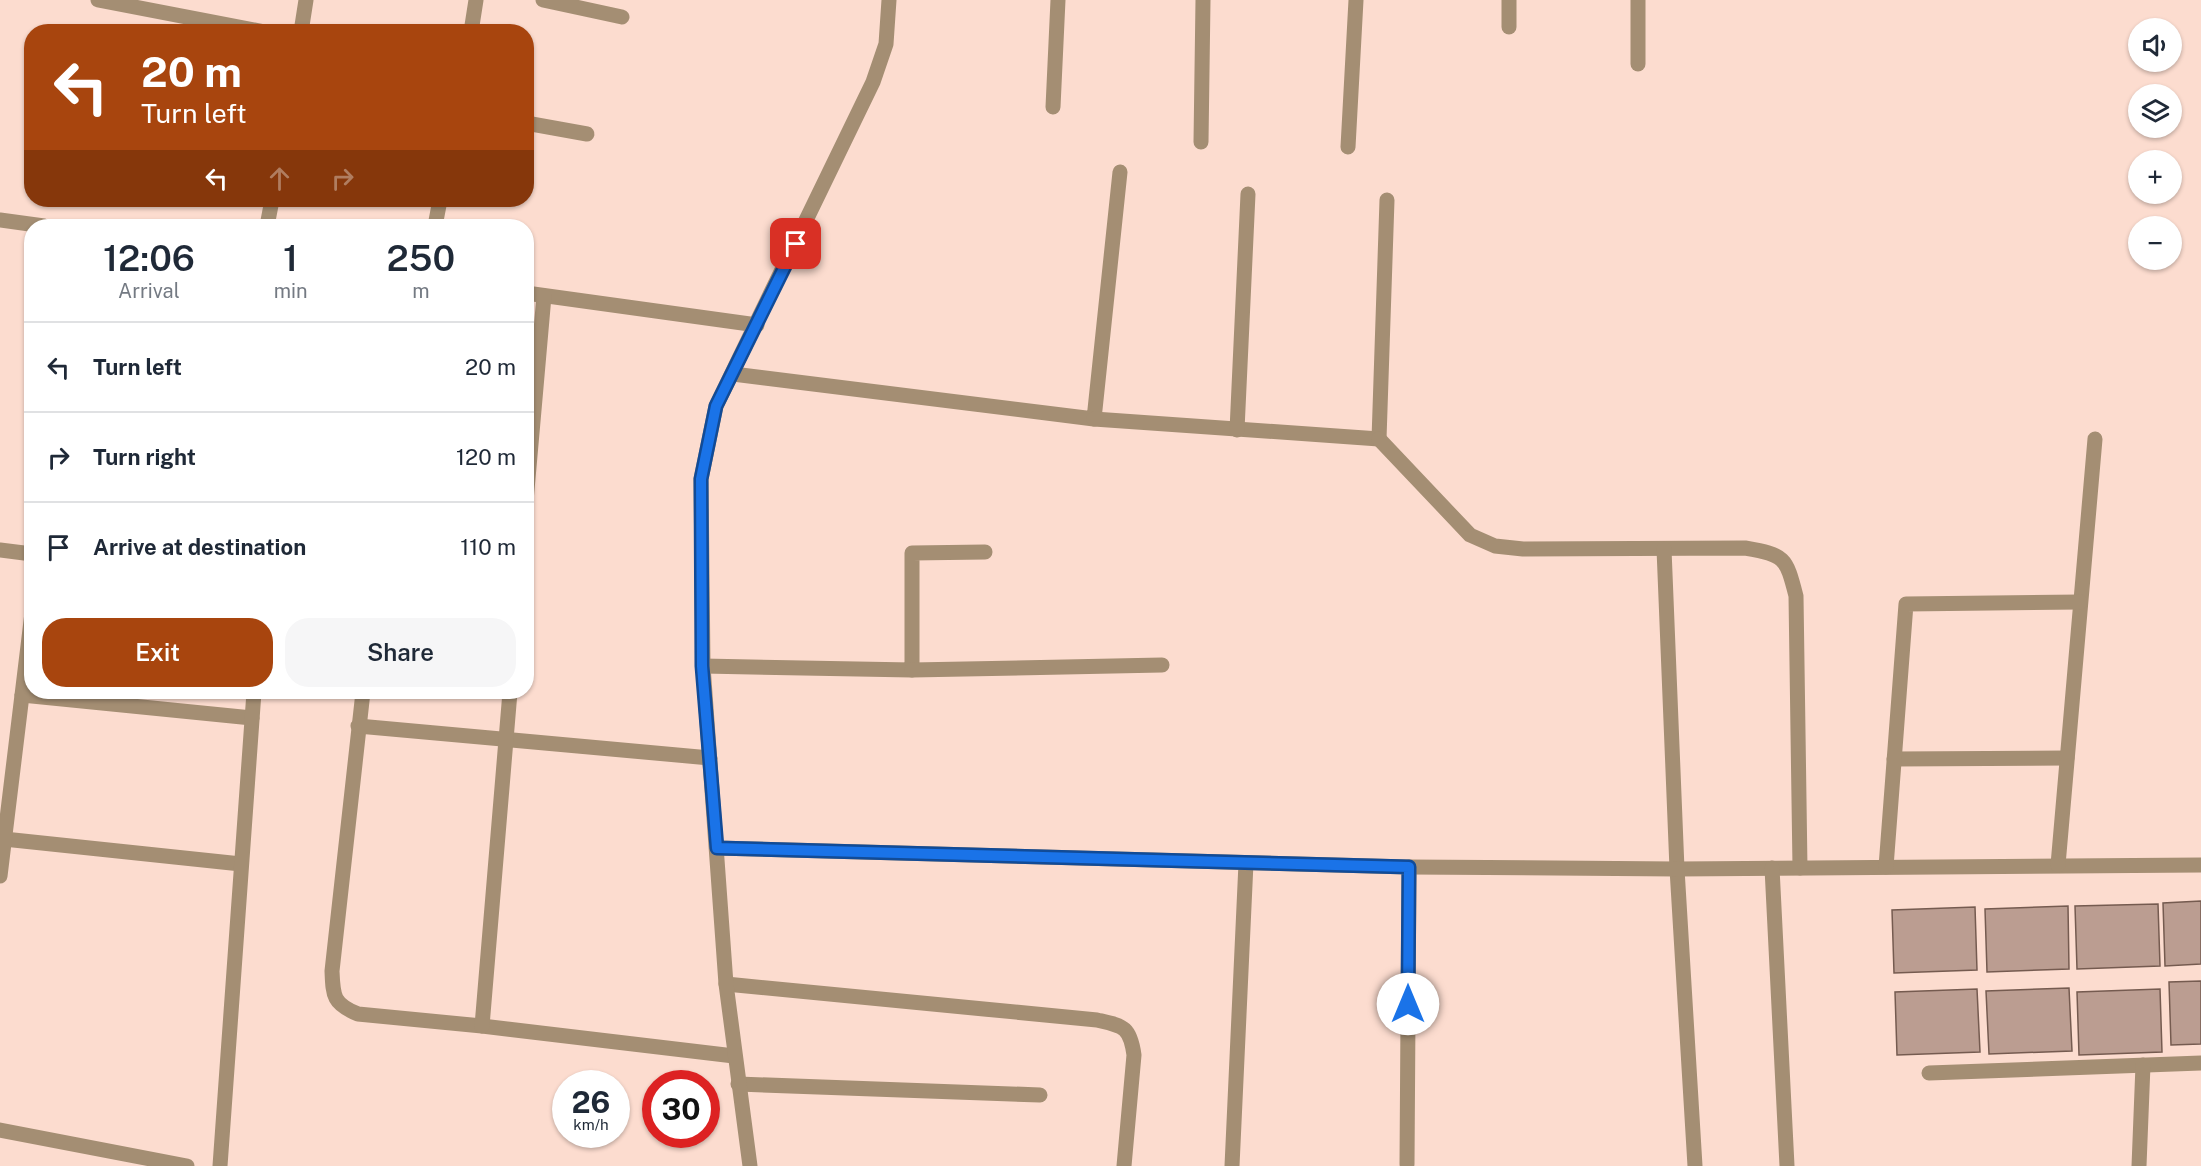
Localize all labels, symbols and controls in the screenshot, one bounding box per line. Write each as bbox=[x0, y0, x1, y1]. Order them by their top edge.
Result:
map controls bbox=[2128, 18, 2182, 270]
button: sound bbox=[2128, 18, 2182, 72]
text: 20 m bbox=[141, 47, 242, 96]
icon: left bbox=[42, 48, 120, 126]
button: layers bbox=[2128, 84, 2182, 138]
text: Turn left bbox=[141, 97, 247, 129]
button: + bbox=[2128, 150, 2182, 204]
icon: left bbox=[200, 162, 233, 195]
icon: ahead bbox=[263, 162, 296, 195]
icon: right bbox=[326, 162, 359, 195]
button: − bbox=[2128, 216, 2182, 270]
pin bbox=[770, 218, 821, 269]
icon: arrive bbox=[779, 227, 812, 260]
text: 12:06 bbox=[103, 237, 195, 279]
text: 1 bbox=[283, 237, 298, 279]
text: 250 bbox=[386, 237, 455, 279]
text: Arrival bbox=[118, 279, 180, 303]
text: min bbox=[274, 279, 308, 303]
text: m bbox=[412, 279, 429, 303]
icon: left bbox=[42, 351, 75, 384]
text: Turn left bbox=[93, 354, 182, 380]
text: 20 m bbox=[465, 354, 516, 380]
icon: right bbox=[42, 441, 75, 474]
text: Turn right bbox=[93, 444, 196, 470]
text: 120 m bbox=[456, 444, 516, 470]
icon: arrive bbox=[42, 531, 75, 564]
text: Arrive at destination bbox=[93, 534, 306, 560]
text: 110 m bbox=[460, 534, 516, 560]
button: Exit bbox=[42, 618, 273, 687]
button: Share bbox=[285, 618, 516, 687]
position arrow bbox=[1376, 972, 1440, 1036]
speed limit sign: 30 bbox=[642, 1070, 720, 1148]
text: 26 bbox=[572, 1084, 610, 1120]
text: km/h bbox=[573, 1116, 609, 1133]

